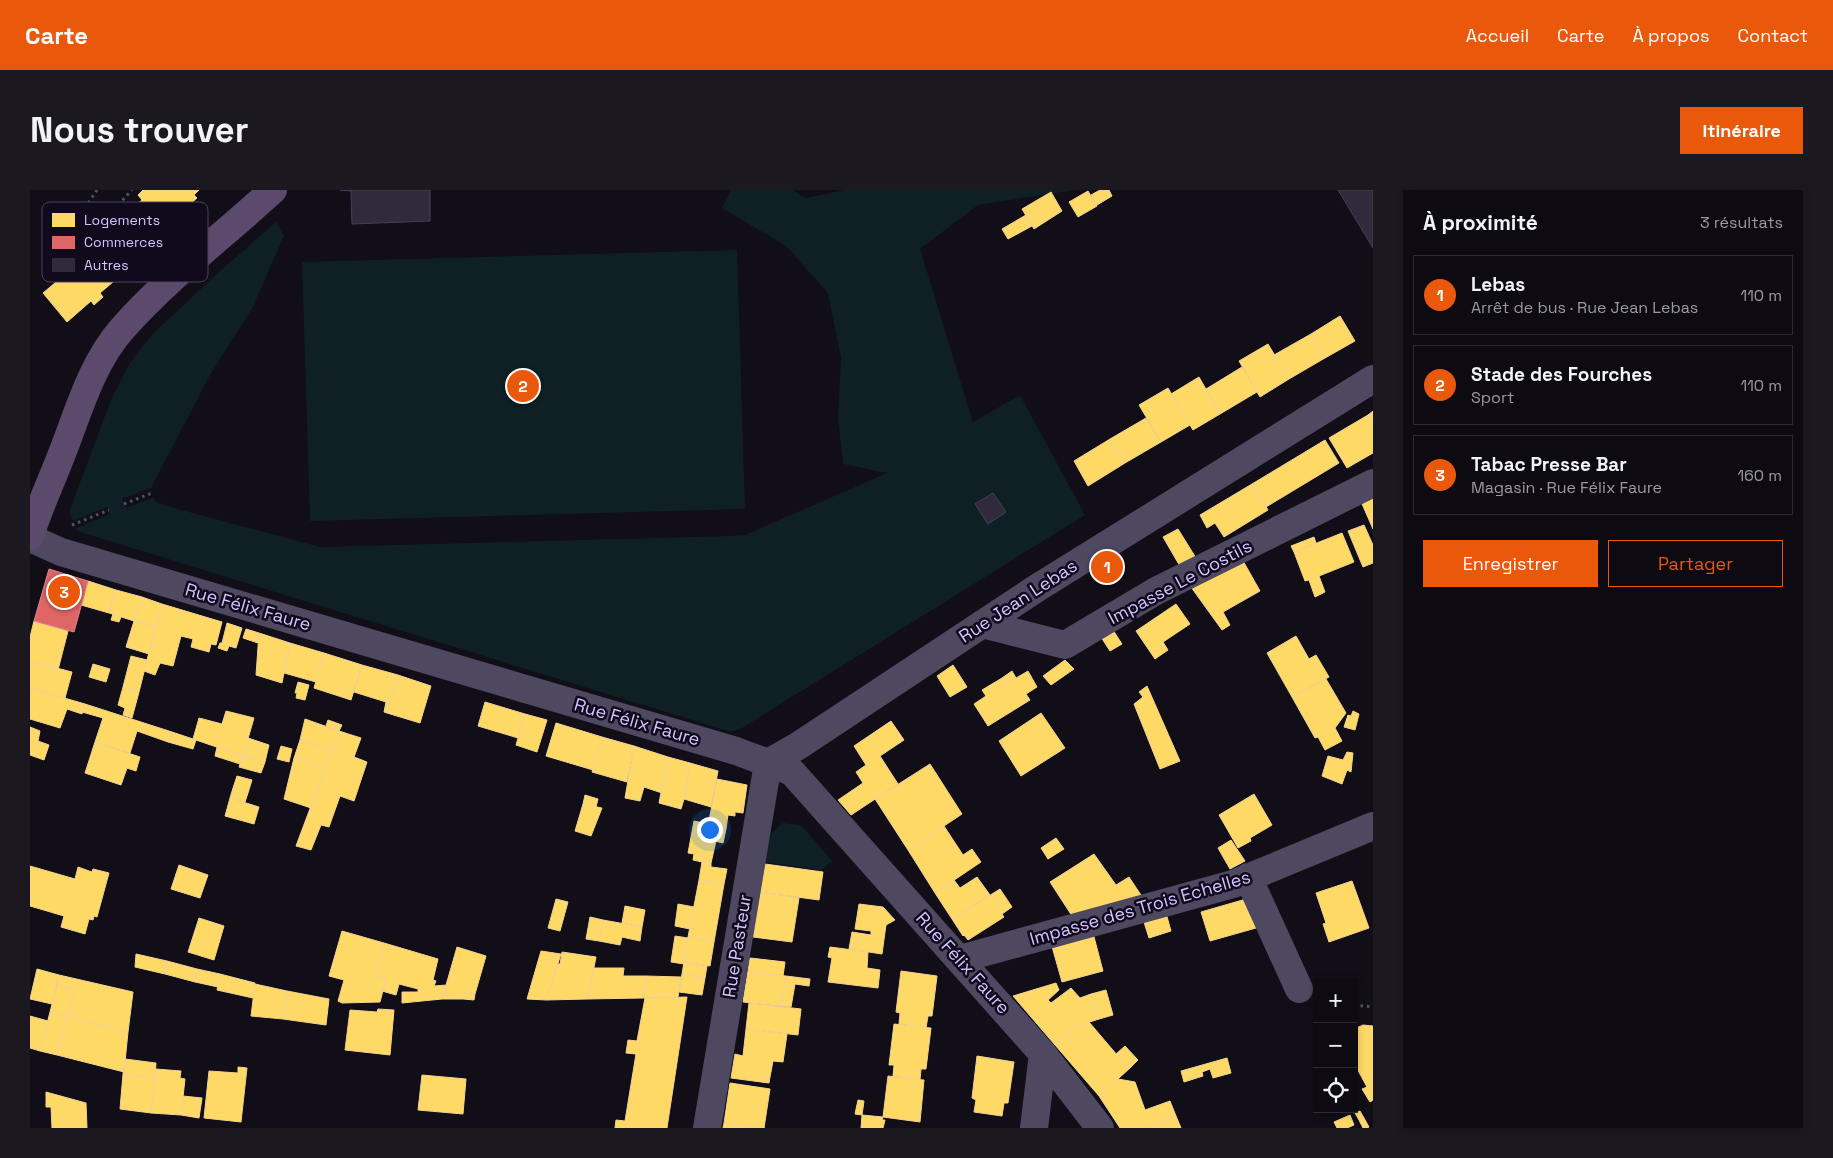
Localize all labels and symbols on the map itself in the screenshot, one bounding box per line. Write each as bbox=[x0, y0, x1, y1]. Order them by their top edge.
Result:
legend bbox=[42, 202, 208, 282]
text: Logements bbox=[84, 211, 160, 229]
text: Commerces bbox=[84, 233, 163, 251]
text: Autres bbox=[84, 256, 129, 274]
pin: 2 bbox=[507, 367, 539, 405]
street label: Impasse Le Costils bbox=[1104, 534, 1256, 629]
pin: 1 bbox=[1091, 548, 1123, 586]
street label: Rue Jean Lebas bbox=[954, 554, 1081, 647]
pin: 3 bbox=[48, 573, 80, 611]
street label: Rue Félix Faure bbox=[183, 578, 314, 635]
street label: Rue Félix Faure bbox=[572, 693, 703, 750]
your location bbox=[697, 817, 723, 843]
street label: Impasse des Trois Echelles bbox=[1027, 865, 1253, 950]
street label: Rue Pasteur bbox=[717, 892, 756, 999]
street label: Rue Félix Faure bbox=[911, 907, 1015, 1019]

